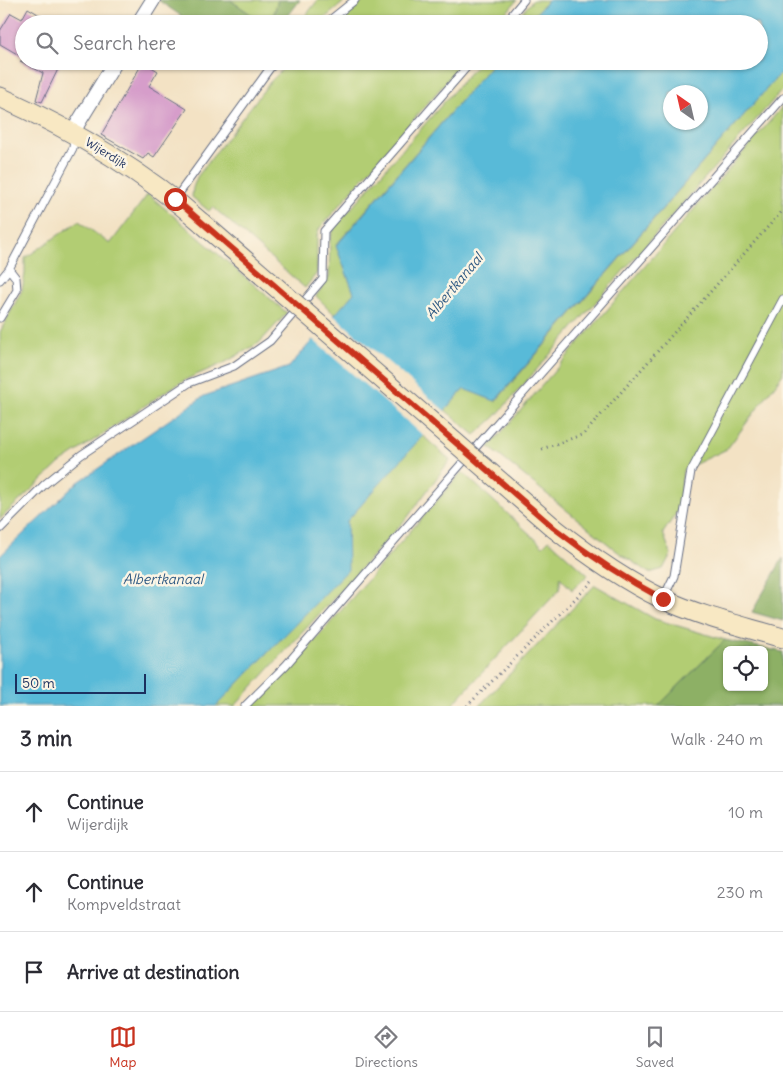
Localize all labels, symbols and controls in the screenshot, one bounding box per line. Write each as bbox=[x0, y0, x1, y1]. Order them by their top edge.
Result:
search box bbox=[15, 15, 768, 70]
icon: search bbox=[33, 29, 61, 57]
text: Search here bbox=[73, 31, 176, 55]
north arrow bbox=[663, 85, 708, 130]
street label: Wijerdijk bbox=[83, 134, 130, 171]
route start bbox=[164, 188, 187, 211]
water label: Albertkanaal bbox=[421, 248, 488, 322]
water label: Albertkanaal bbox=[123, 570, 205, 588]
route end bbox=[652, 588, 675, 611]
map controls bbox=[723, 646, 768, 691]
button: locate bbox=[723, 646, 768, 691]
scale bar bbox=[15, 671, 146, 694]
text: 50 m bbox=[22, 674, 55, 692]
text: 3 min bbox=[20, 725, 72, 752]
text: Walk · 240 m bbox=[671, 729, 763, 749]
text: Continue bbox=[67, 790, 144, 814]
icon: ahead bbox=[20, 798, 48, 826]
text: 10 m bbox=[728, 802, 763, 822]
text: Wijerdijk bbox=[67, 814, 128, 834]
text: Continue bbox=[67, 870, 144, 894]
icon: ahead bbox=[20, 878, 48, 906]
text: 230 m bbox=[717, 882, 763, 902]
text: Kompveldstraat bbox=[67, 894, 181, 914]
icon: arrive bbox=[20, 958, 48, 986]
text: Arrive at destination bbox=[67, 960, 240, 984]
tab: Map bbox=[109, 1023, 137, 1071]
tab: Directions bbox=[355, 1023, 418, 1071]
tab: Saved bbox=[636, 1023, 674, 1071]

